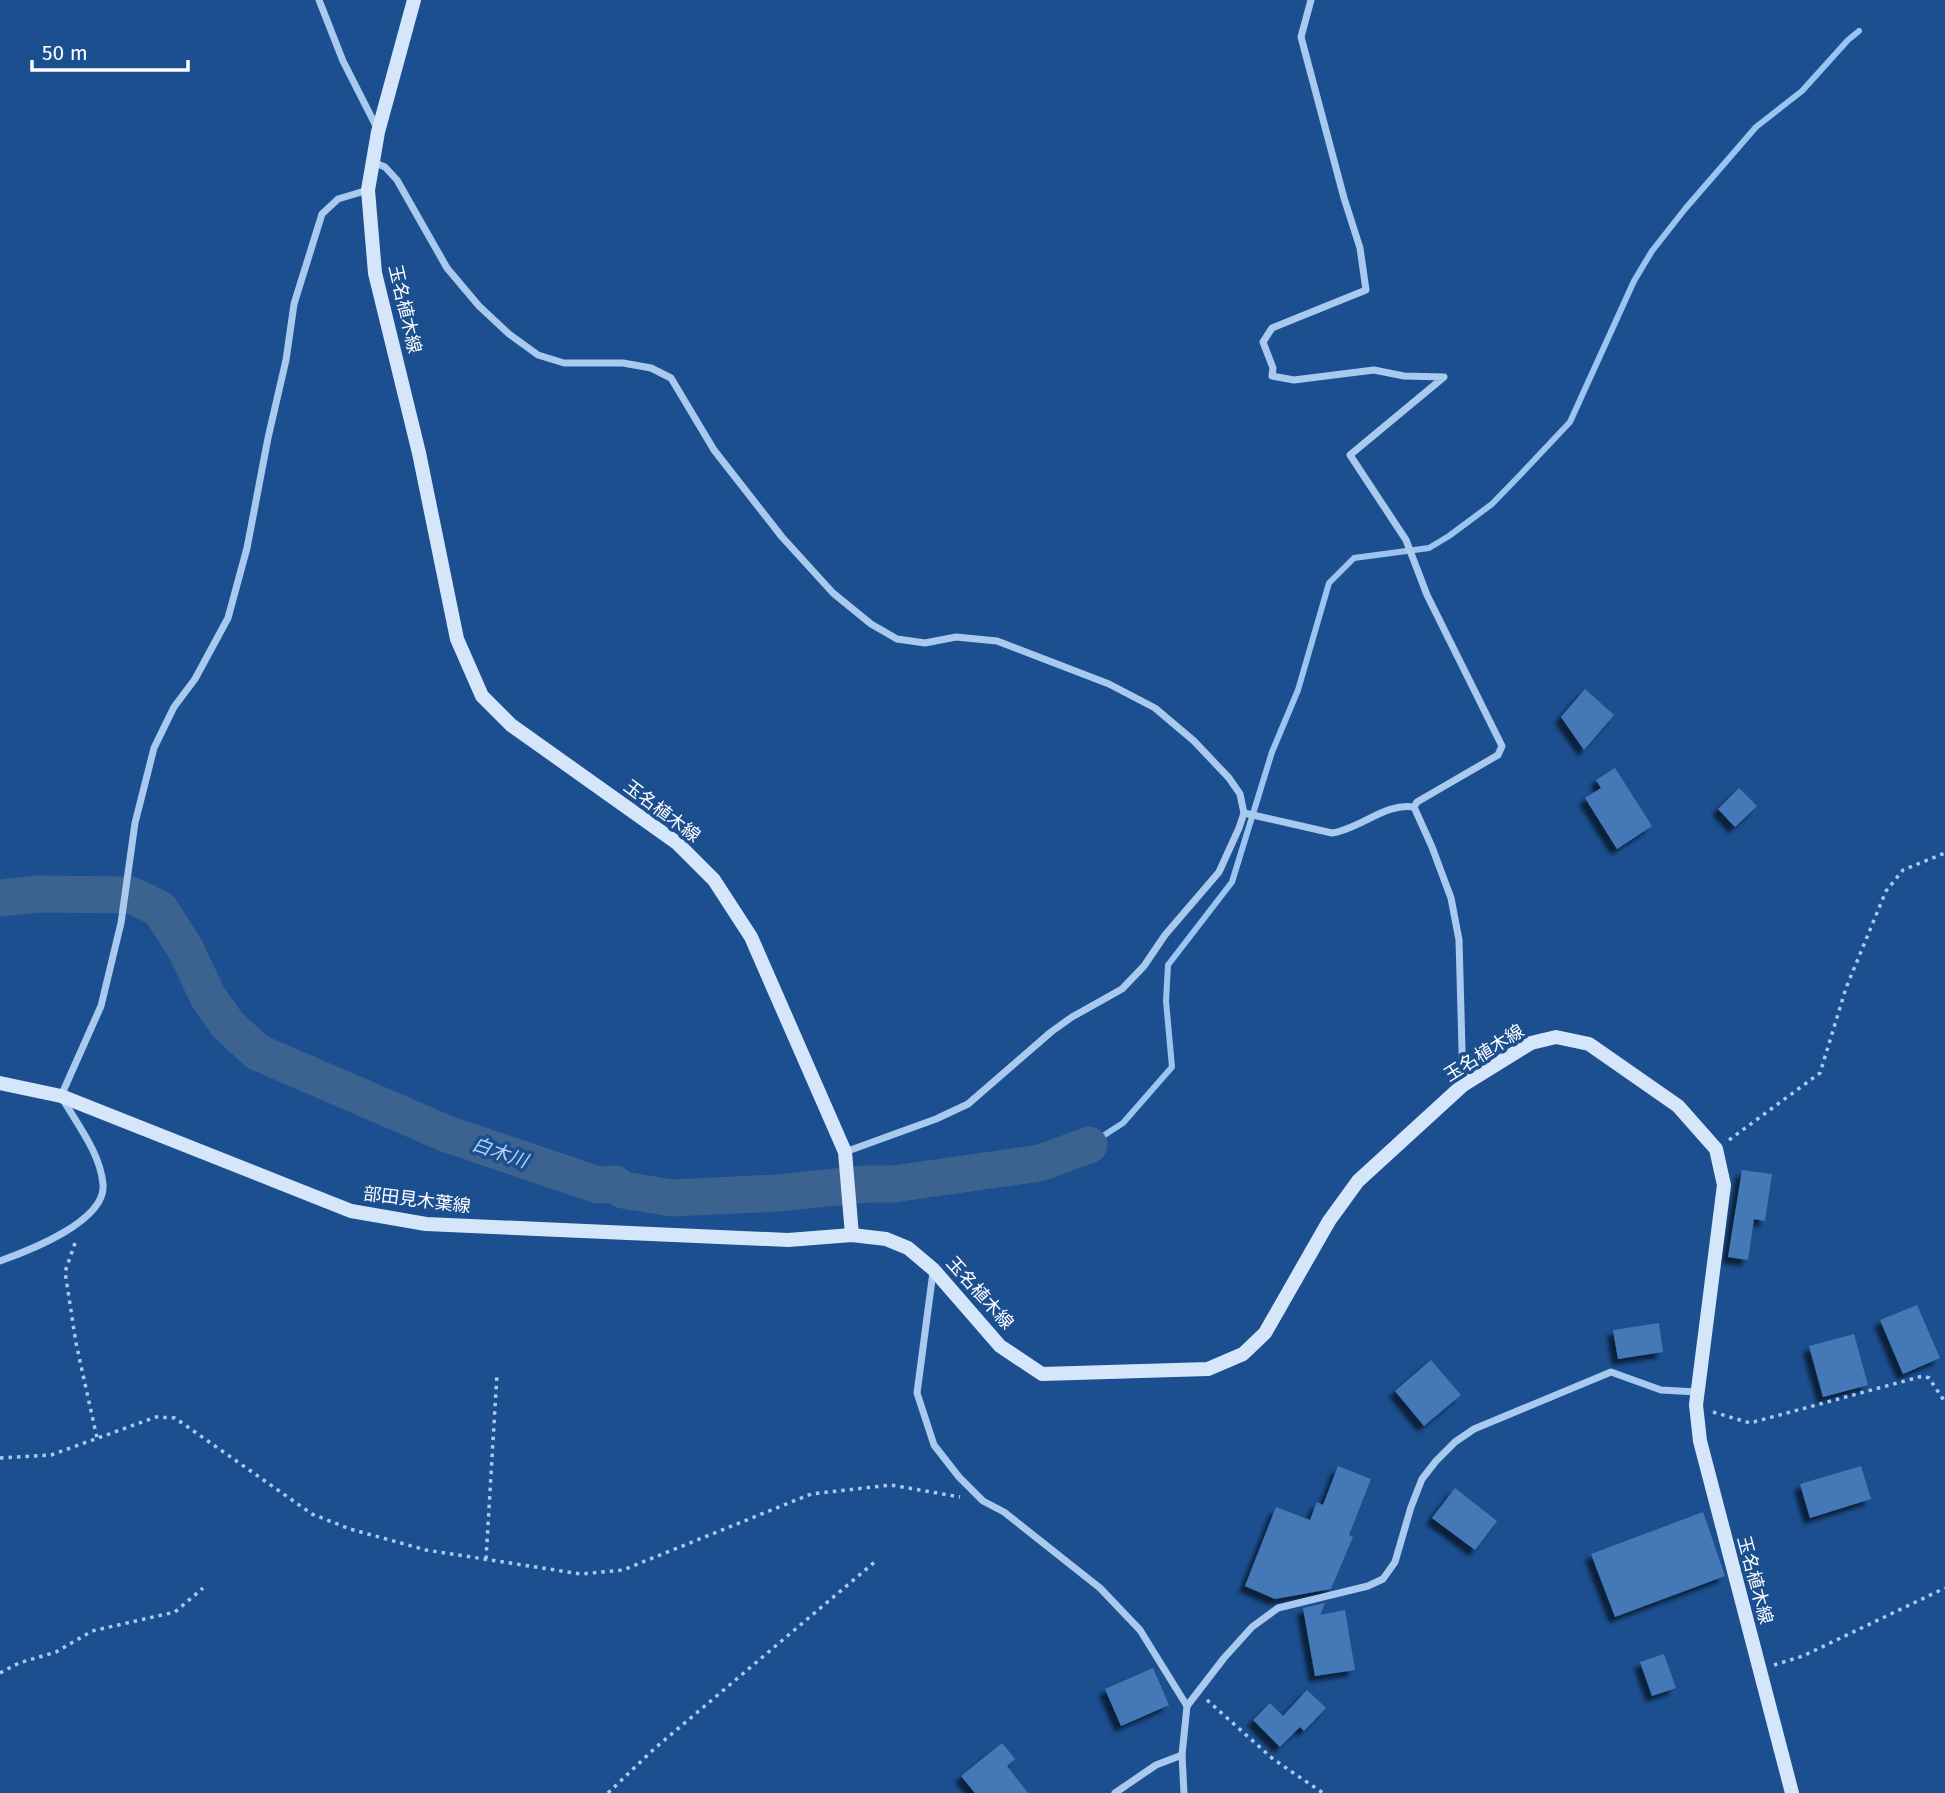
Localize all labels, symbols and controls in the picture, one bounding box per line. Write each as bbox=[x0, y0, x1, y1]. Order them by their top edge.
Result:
scale bar bbox=[32, 28, 187, 72]
text: 50 m bbox=[42, 40, 88, 66]
street label: 玉名植木線 bbox=[384, 263, 426, 355]
street label: 玉名植木線 bbox=[619, 775, 705, 847]
street label: 玉名植木線 bbox=[1440, 1020, 1528, 1086]
water label: 白木川 bbox=[469, 1132, 532, 1173]
street label: 部田見木葉線 bbox=[362, 1183, 472, 1217]
street label: 玉名植木線 bbox=[942, 1252, 1018, 1334]
street label: 玉名植木線 bbox=[1733, 1534, 1777, 1626]

